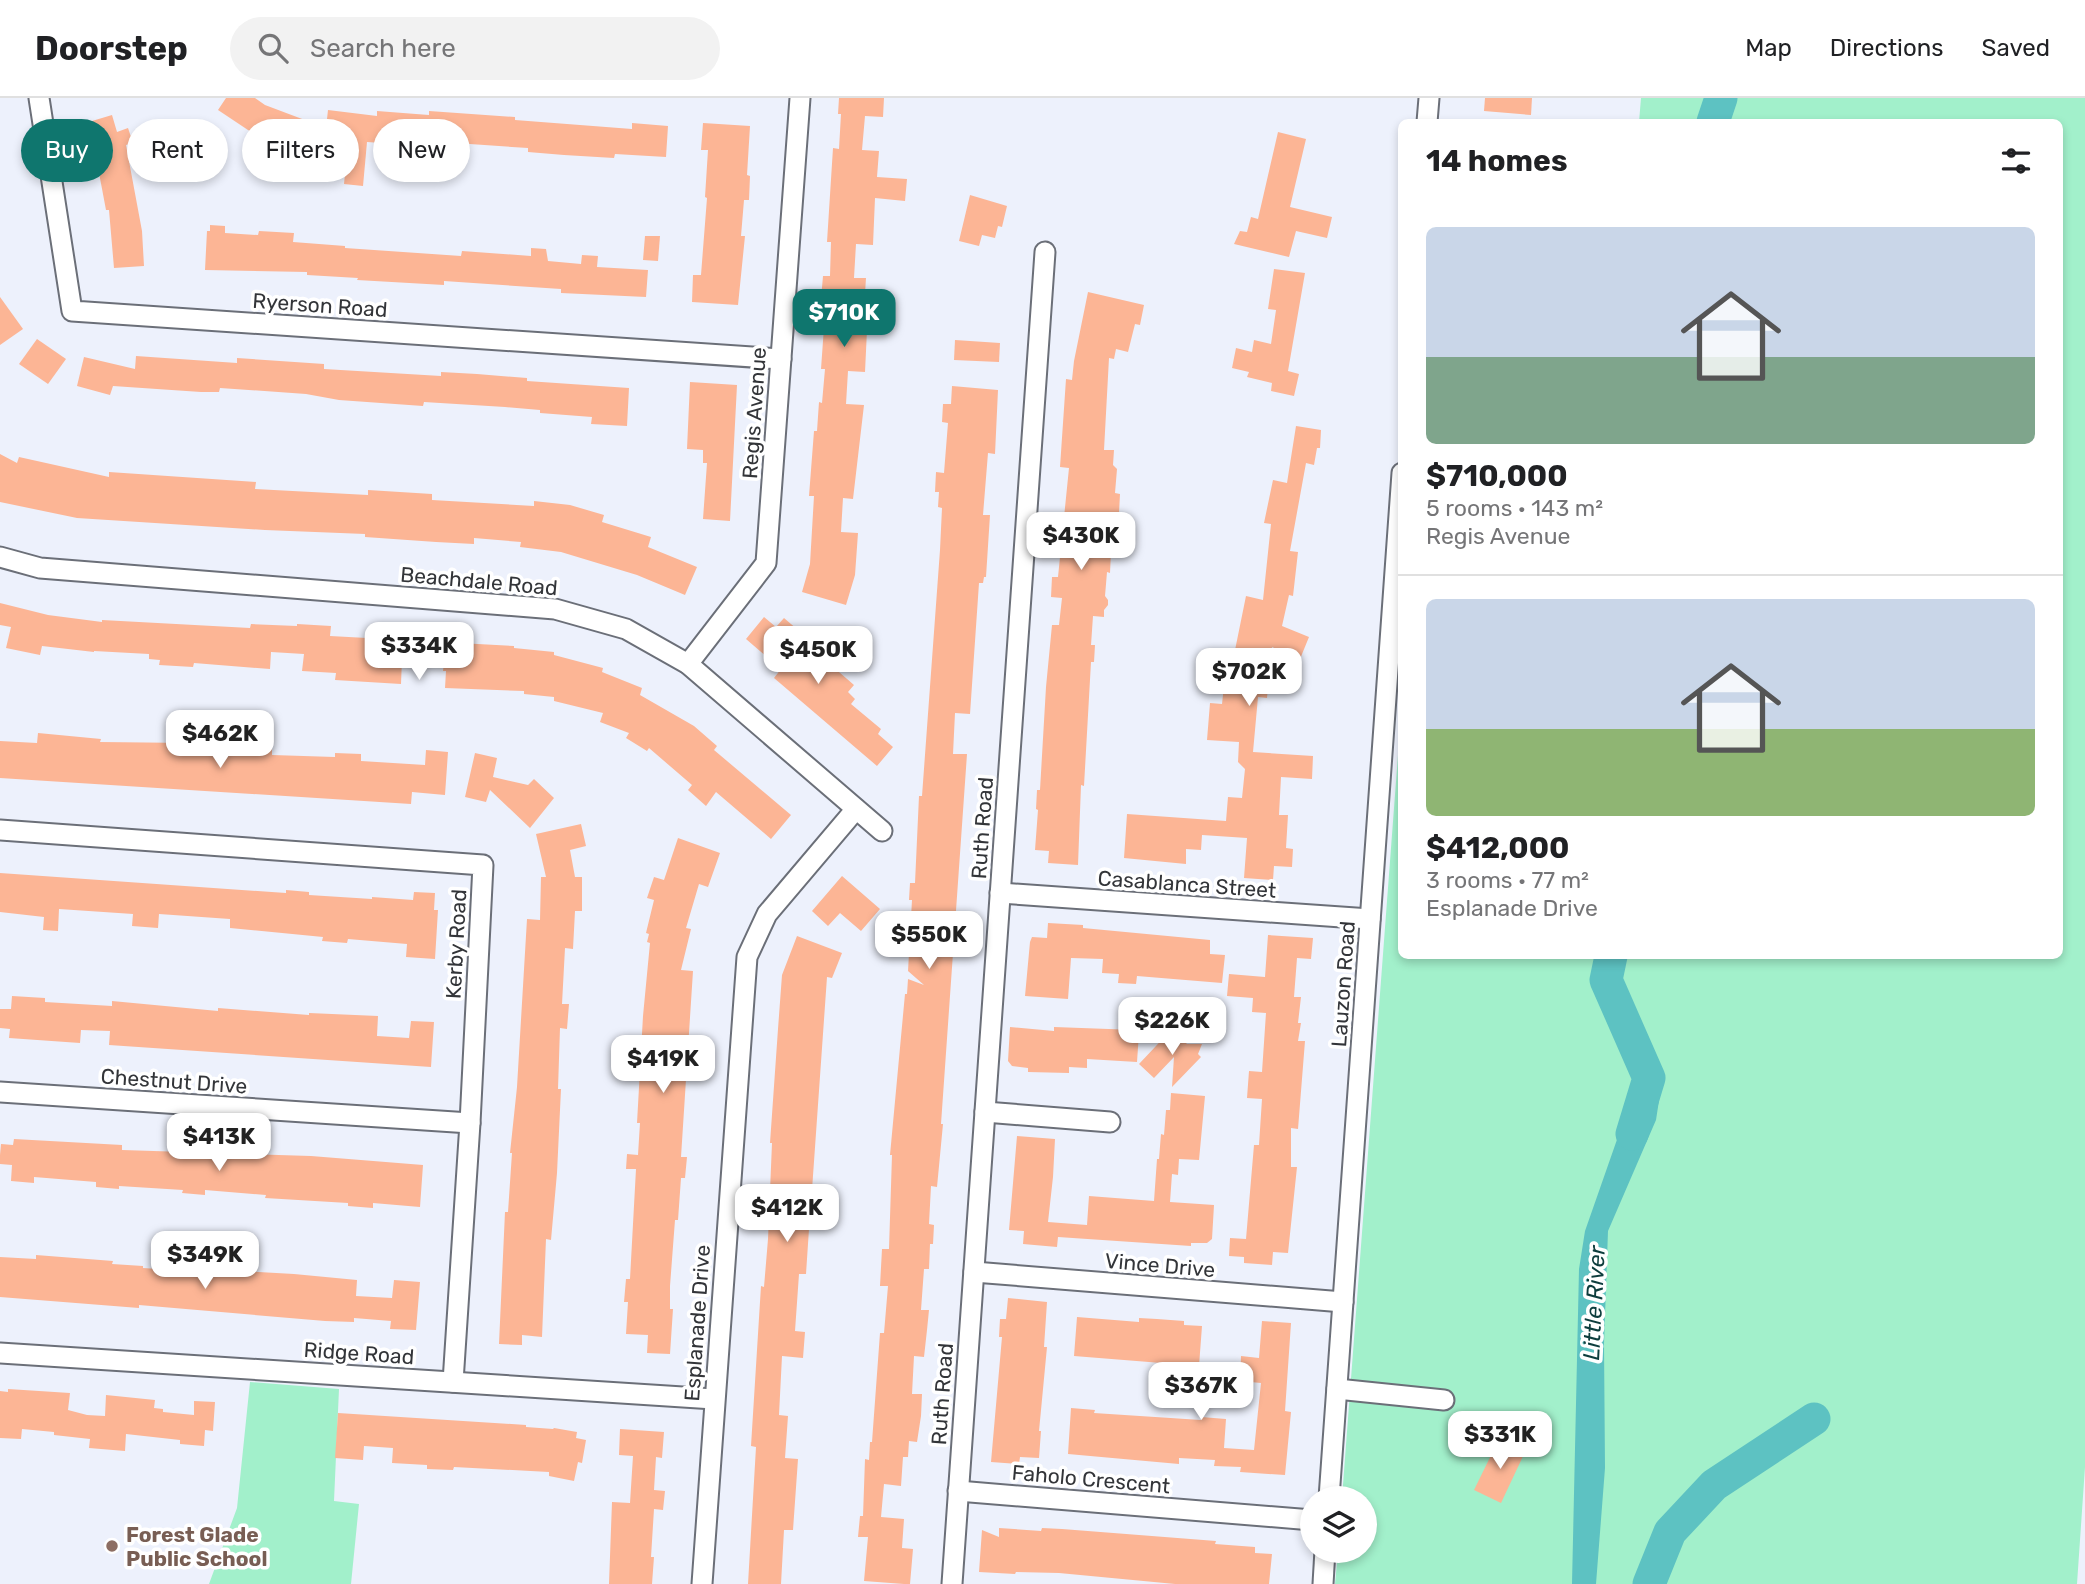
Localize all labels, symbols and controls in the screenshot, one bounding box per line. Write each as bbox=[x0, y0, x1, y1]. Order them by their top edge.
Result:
search box bbox=[230, 17, 720, 80]
text: Doorstep bbox=[35, 29, 188, 68]
icon: search bbox=[254, 29, 292, 67]
text: Search here bbox=[310, 33, 456, 64]
text: Map bbox=[1745, 34, 1792, 62]
text: Directions bbox=[1830, 34, 1943, 62]
text: Saved bbox=[1981, 34, 2050, 62]
chip: Buy bbox=[21, 119, 113, 182]
chip: Rent bbox=[127, 119, 228, 182]
chip: Filters bbox=[242, 119, 359, 182]
chip: New bbox=[373, 119, 470, 182]
icon: filters bbox=[1997, 142, 2035, 180]
text: 14 homes bbox=[1426, 143, 1568, 179]
icon: home bbox=[1668, 273, 1794, 399]
street label: Ryerson Road bbox=[252, 288, 388, 322]
pin: $710K bbox=[795, 289, 893, 349]
text: $710K bbox=[809, 298, 879, 326]
street label: Regis Avenue bbox=[737, 346, 771, 480]
text: $710,000 bbox=[1426, 458, 1568, 494]
text: 5 rooms · 143 m² bbox=[1426, 494, 1603, 522]
pin: $430K bbox=[1032, 512, 1130, 572]
text: $430K bbox=[1042, 521, 1120, 549]
text: Regis Avenue bbox=[1426, 522, 1570, 550]
street label: Beachdale Road bbox=[399, 562, 559, 600]
pin: $334K bbox=[370, 622, 468, 682]
pin: $450K bbox=[769, 626, 867, 686]
text: $334K bbox=[381, 631, 457, 659]
text: $450K bbox=[780, 635, 856, 663]
icon: home bbox=[1668, 645, 1794, 771]
pin: $702K bbox=[1200, 648, 1298, 708]
text: $702K bbox=[1212, 657, 1286, 685]
pin: $462K bbox=[171, 710, 269, 770]
text: $462K bbox=[182, 719, 258, 747]
street label: Ruth Road bbox=[966, 776, 998, 880]
text: $412,000 bbox=[1426, 830, 1570, 866]
street label: Casablanca Street bbox=[1097, 865, 1277, 903]
text: 3 rooms · 77 m² bbox=[1426, 866, 1589, 894]
street label: Kerby Road bbox=[441, 889, 471, 999]
text: Esplanade Drive bbox=[1426, 894, 1598, 922]
pin: $550K bbox=[880, 912, 978, 971]
text: $550K bbox=[891, 920, 967, 948]
street label: Lauzon Road bbox=[1326, 920, 1360, 1048]
pin: $226K bbox=[1123, 998, 1221, 1057]
text: $226K bbox=[1134, 1006, 1210, 1034]
pin: $419K bbox=[614, 1035, 712, 1095]
text: $419K bbox=[627, 1044, 699, 1072]
street label: Chestnut Drive bbox=[100, 1063, 248, 1099]
pin: $413K bbox=[170, 1114, 268, 1173]
text: $413K bbox=[183, 1122, 255, 1150]
pin: $412K bbox=[738, 1184, 836, 1244]
text: $412K bbox=[751, 1193, 823, 1221]
pin: $349K bbox=[156, 1232, 254, 1291]
text: $349K bbox=[167, 1240, 243, 1268]
street label: Esplanade Drive bbox=[679, 1244, 715, 1402]
water label: Little River bbox=[1577, 1244, 1611, 1361]
street label: Vince Drive bbox=[1104, 1248, 1216, 1282]
street label: Ridge Road bbox=[303, 1337, 415, 1369]
street label: Ruth Road bbox=[926, 1342, 958, 1446]
pin: $367K bbox=[1152, 1362, 1250, 1422]
text: $367K bbox=[1164, 1371, 1238, 1399]
pin: $331K bbox=[1451, 1412, 1549, 1471]
text: $331K bbox=[1464, 1420, 1536, 1448]
street label: Faholo Crescent bbox=[1011, 1460, 1171, 1498]
map controls bbox=[1300, 1486, 1377, 1563]
button: layers bbox=[1300, 1486, 1377, 1563]
place label: Forest Glade Public School bbox=[126, 1522, 267, 1571]
marker: Forest Glade Public School bbox=[104, 1538, 120, 1554]

